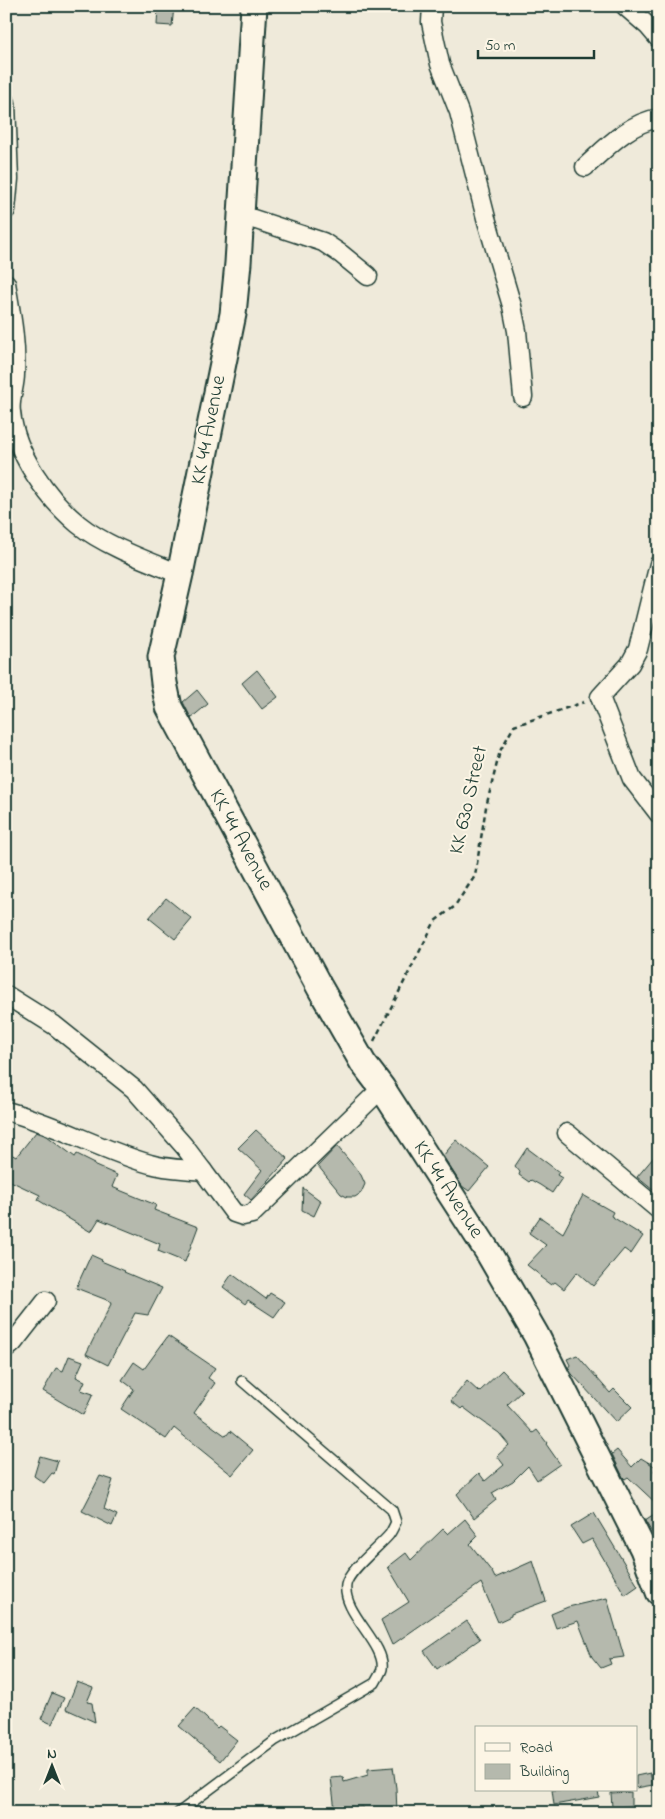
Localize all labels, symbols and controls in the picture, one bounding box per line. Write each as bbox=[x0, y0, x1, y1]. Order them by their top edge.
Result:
scale bar bbox=[478, 28, 594, 60]
text: 50 m bbox=[485, 35, 516, 57]
street label: KK 44 Avenue bbox=[184, 372, 234, 487]
street label: KK 630 Street bbox=[442, 743, 496, 857]
street label: KK 44 Avenue bbox=[201, 784, 280, 897]
street label: KK 44 Avenue bbox=[405, 1135, 491, 1245]
legend bbox=[475, 1726, 638, 1792]
text: Road bbox=[520, 1737, 553, 1759]
north arrow bbox=[28, 1742, 78, 1792]
text: N bbox=[47, 1744, 57, 1765]
text: Building bbox=[519, 1761, 569, 1784]

